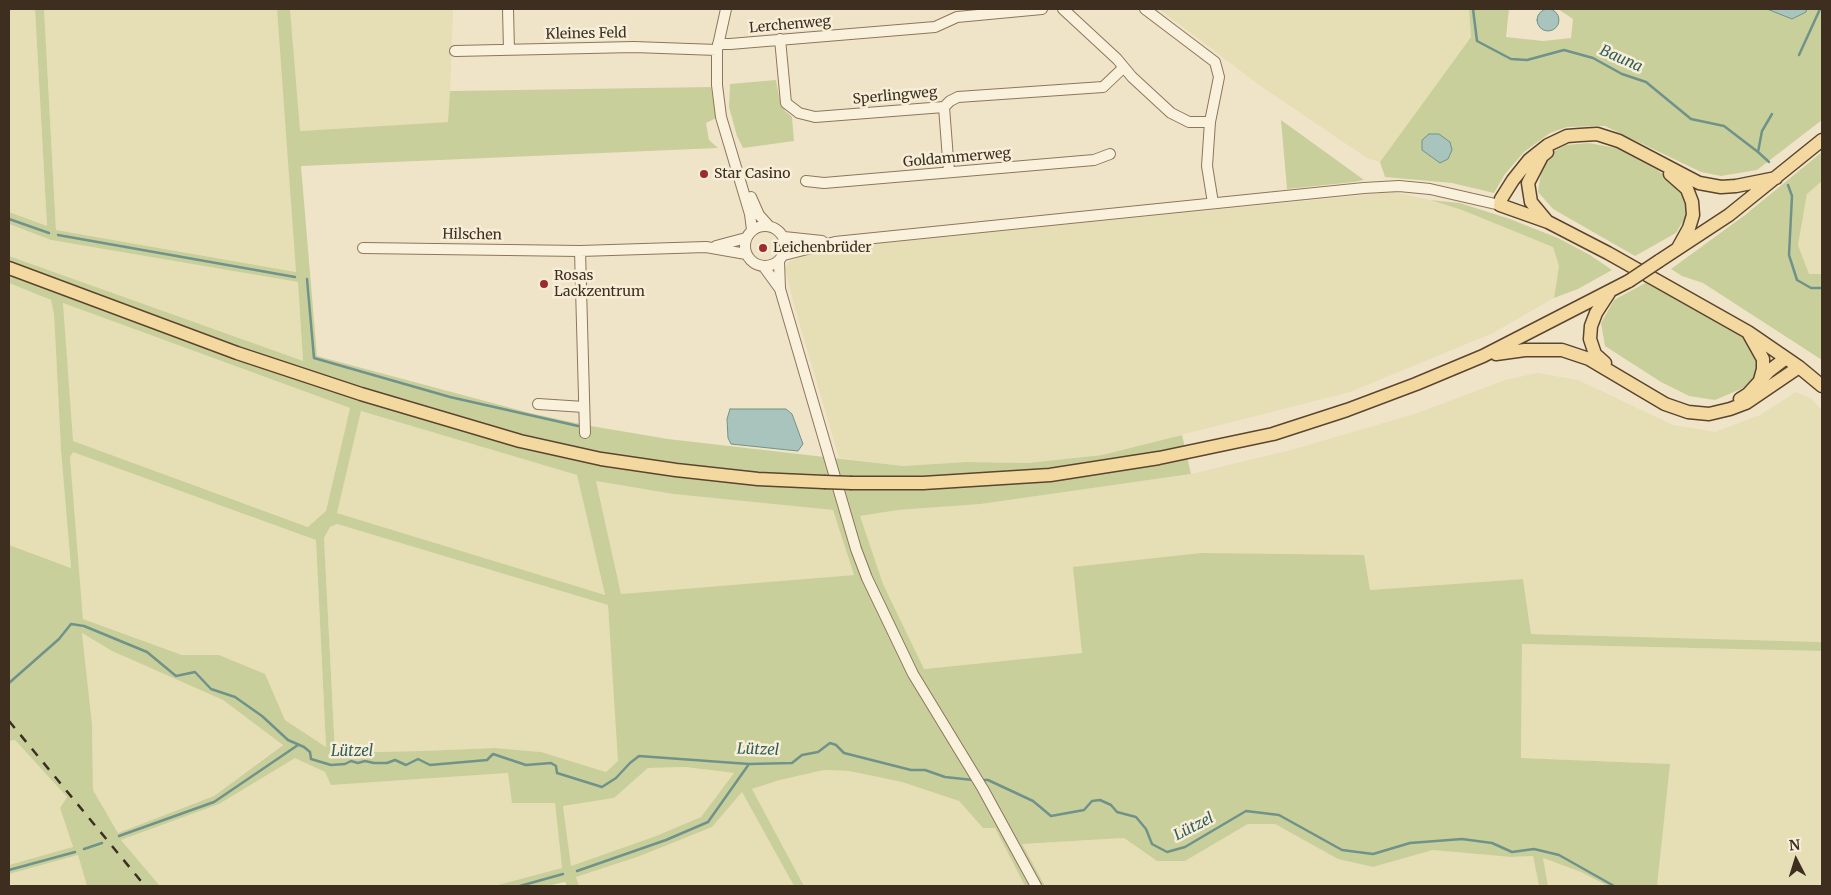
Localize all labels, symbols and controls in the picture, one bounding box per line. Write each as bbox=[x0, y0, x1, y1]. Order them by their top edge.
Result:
street label: Lerchenweg bbox=[748, 13, 832, 37]
street label: Kleines Feld bbox=[545, 25, 627, 43]
water label: Bauna bbox=[1597, 42, 1645, 76]
street label: Sperlingweg bbox=[852, 84, 938, 108]
street label: Goldammerweg bbox=[902, 145, 1012, 171]
place label: Star Casino bbox=[714, 166, 790, 182]
marker: Star Casino bbox=[698, 168, 710, 180]
street label: Hilschen bbox=[442, 226, 502, 244]
place label: Leichenbrüder bbox=[773, 240, 872, 256]
marker: Leichenbrüder bbox=[757, 242, 769, 254]
place label: Rosas Lackzentrum bbox=[554, 268, 645, 300]
marker: Rosas Lackzentrum bbox=[538, 278, 550, 290]
water label: Lützel bbox=[737, 740, 779, 760]
water label: Lützel bbox=[331, 743, 373, 761]
water label: Lützel bbox=[1171, 809, 1217, 845]
north arrow bbox=[1771, 835, 1821, 885]
text: N bbox=[1788, 836, 1801, 855]

